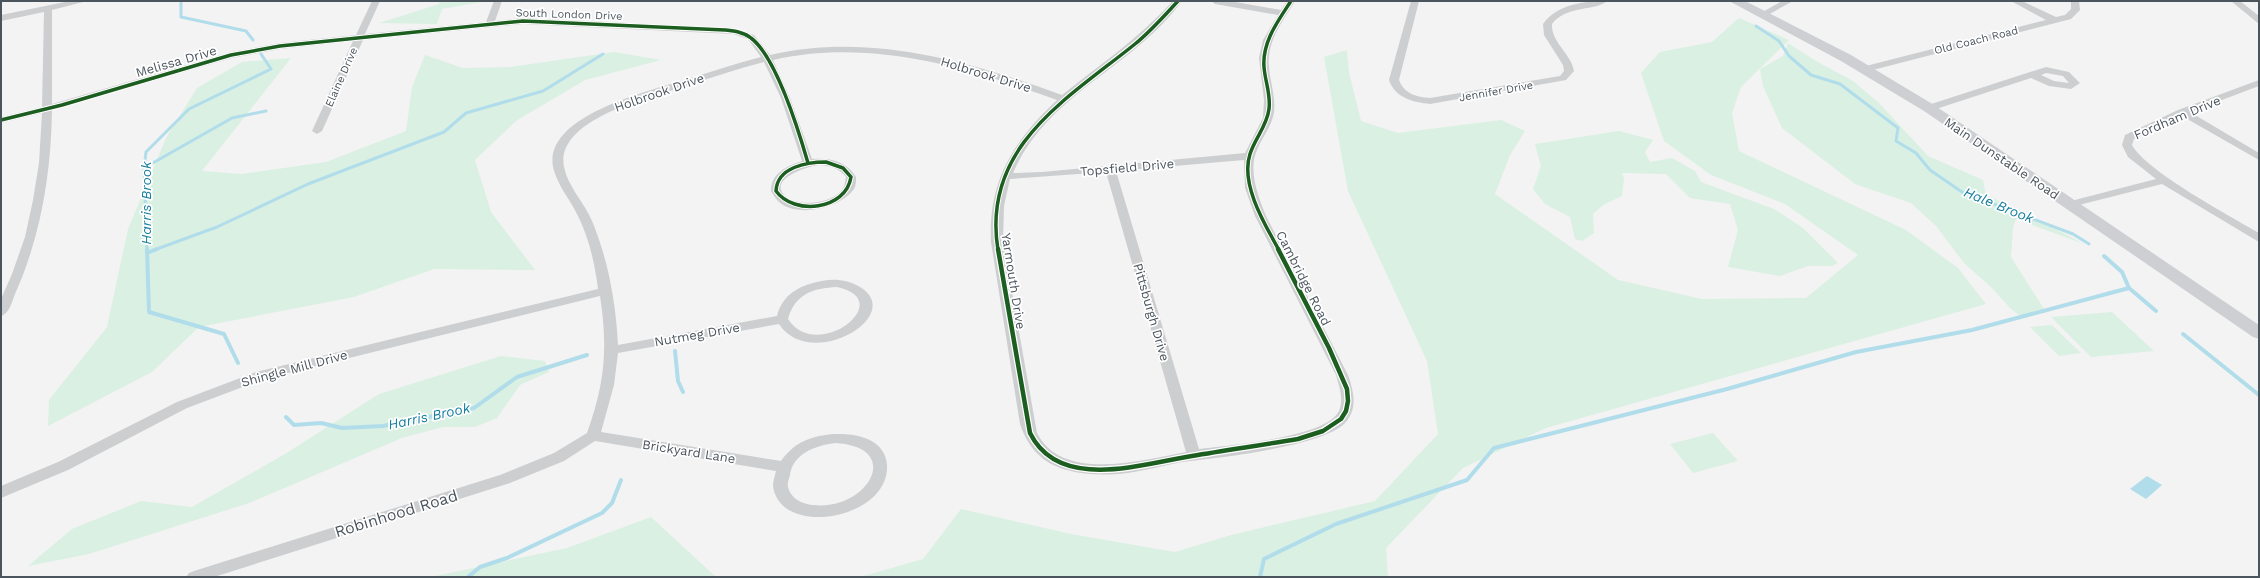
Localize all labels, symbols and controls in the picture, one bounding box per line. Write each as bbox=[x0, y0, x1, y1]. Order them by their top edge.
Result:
street label: South London Drive bbox=[515, 6, 623, 23]
street label: Old Coach Road bbox=[1933, 24, 2020, 57]
street label: Melissa Drive bbox=[134, 43, 218, 80]
street label: Elaine Drive bbox=[323, 45, 360, 109]
street label: Holbrook Drive bbox=[939, 54, 1033, 95]
street label: Holbrook Drive bbox=[612, 70, 706, 115]
street label: Jennifer Drive bbox=[1458, 79, 1534, 104]
street label: Fordham Drive bbox=[2132, 92, 2223, 142]
street label: Main Dunstable Road bbox=[1941, 114, 2062, 202]
street label: Topsfield Drive bbox=[1079, 156, 1175, 179]
water label: Harris Brook bbox=[138, 161, 154, 245]
water label: Hale Brook bbox=[1962, 184, 2037, 226]
street label: Cambridge Road bbox=[1273, 228, 1334, 328]
street label: Yarmouth Drive bbox=[998, 232, 1029, 330]
street label: Pittsburgh Drive bbox=[1130, 261, 1173, 363]
street label: Nutmeg Drive bbox=[653, 320, 741, 349]
street label: Shingle Mill Drive bbox=[239, 347, 349, 390]
water label: Harris Brook bbox=[387, 399, 472, 433]
street label: Brickyard Lane bbox=[641, 437, 737, 466]
street label: Robinhood Road bbox=[332, 486, 460, 541]

